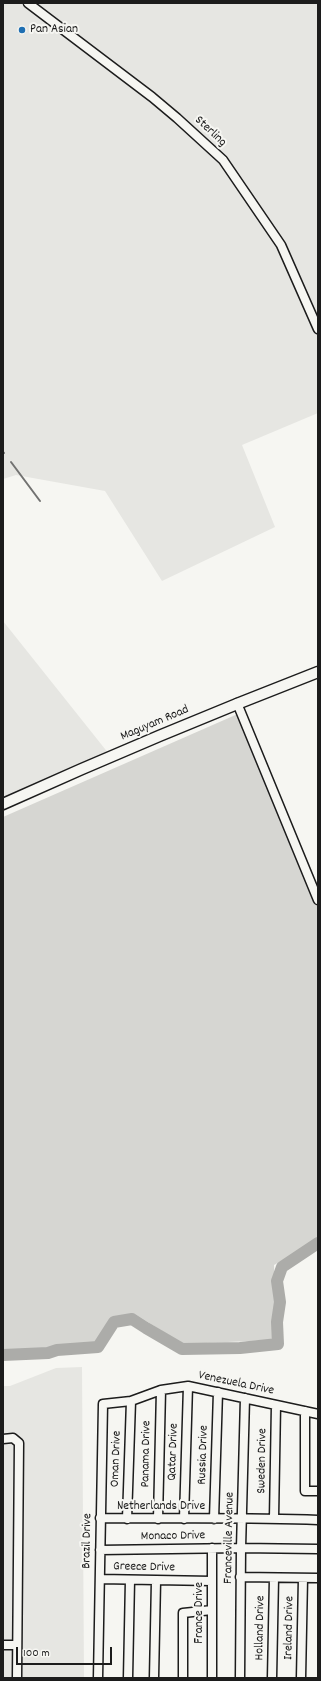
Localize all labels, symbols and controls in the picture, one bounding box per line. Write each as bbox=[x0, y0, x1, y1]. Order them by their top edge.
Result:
place label: Pan Asian bbox=[30, 22, 78, 38]
marker: Pan Asian bbox=[17, 25, 27, 35]
street label: Sterling bbox=[191, 113, 229, 151]
street label: Maguyam Road bbox=[119, 703, 191, 745]
street label: Venezuela Drive bbox=[197, 1368, 275, 1400]
street label: Panama Drive bbox=[139, 1420, 155, 1488]
street label: Qatar Drive bbox=[165, 1423, 183, 1481]
street label: Russia Drive bbox=[195, 1425, 213, 1485]
street label: Sweden Drive bbox=[255, 1428, 271, 1494]
street label: Oman Drive bbox=[108, 1430, 126, 1488]
street label: Franceville Avenue bbox=[221, 1492, 239, 1584]
street label: Netherlands Drive bbox=[117, 1499, 205, 1515]
street label: Brazil Drive bbox=[80, 1513, 96, 1569]
street label: Monaco Drive bbox=[141, 1529, 205, 1545]
street label: Greece Drive bbox=[113, 1560, 175, 1576]
street label: France Drive bbox=[192, 1582, 208, 1644]
street label: Holland Drive bbox=[253, 1595, 269, 1661]
street label: Ireland Drive bbox=[282, 1596, 298, 1660]
scale bar bbox=[18, 1639, 114, 1665]
text: 100 m bbox=[23, 1645, 50, 1662]

